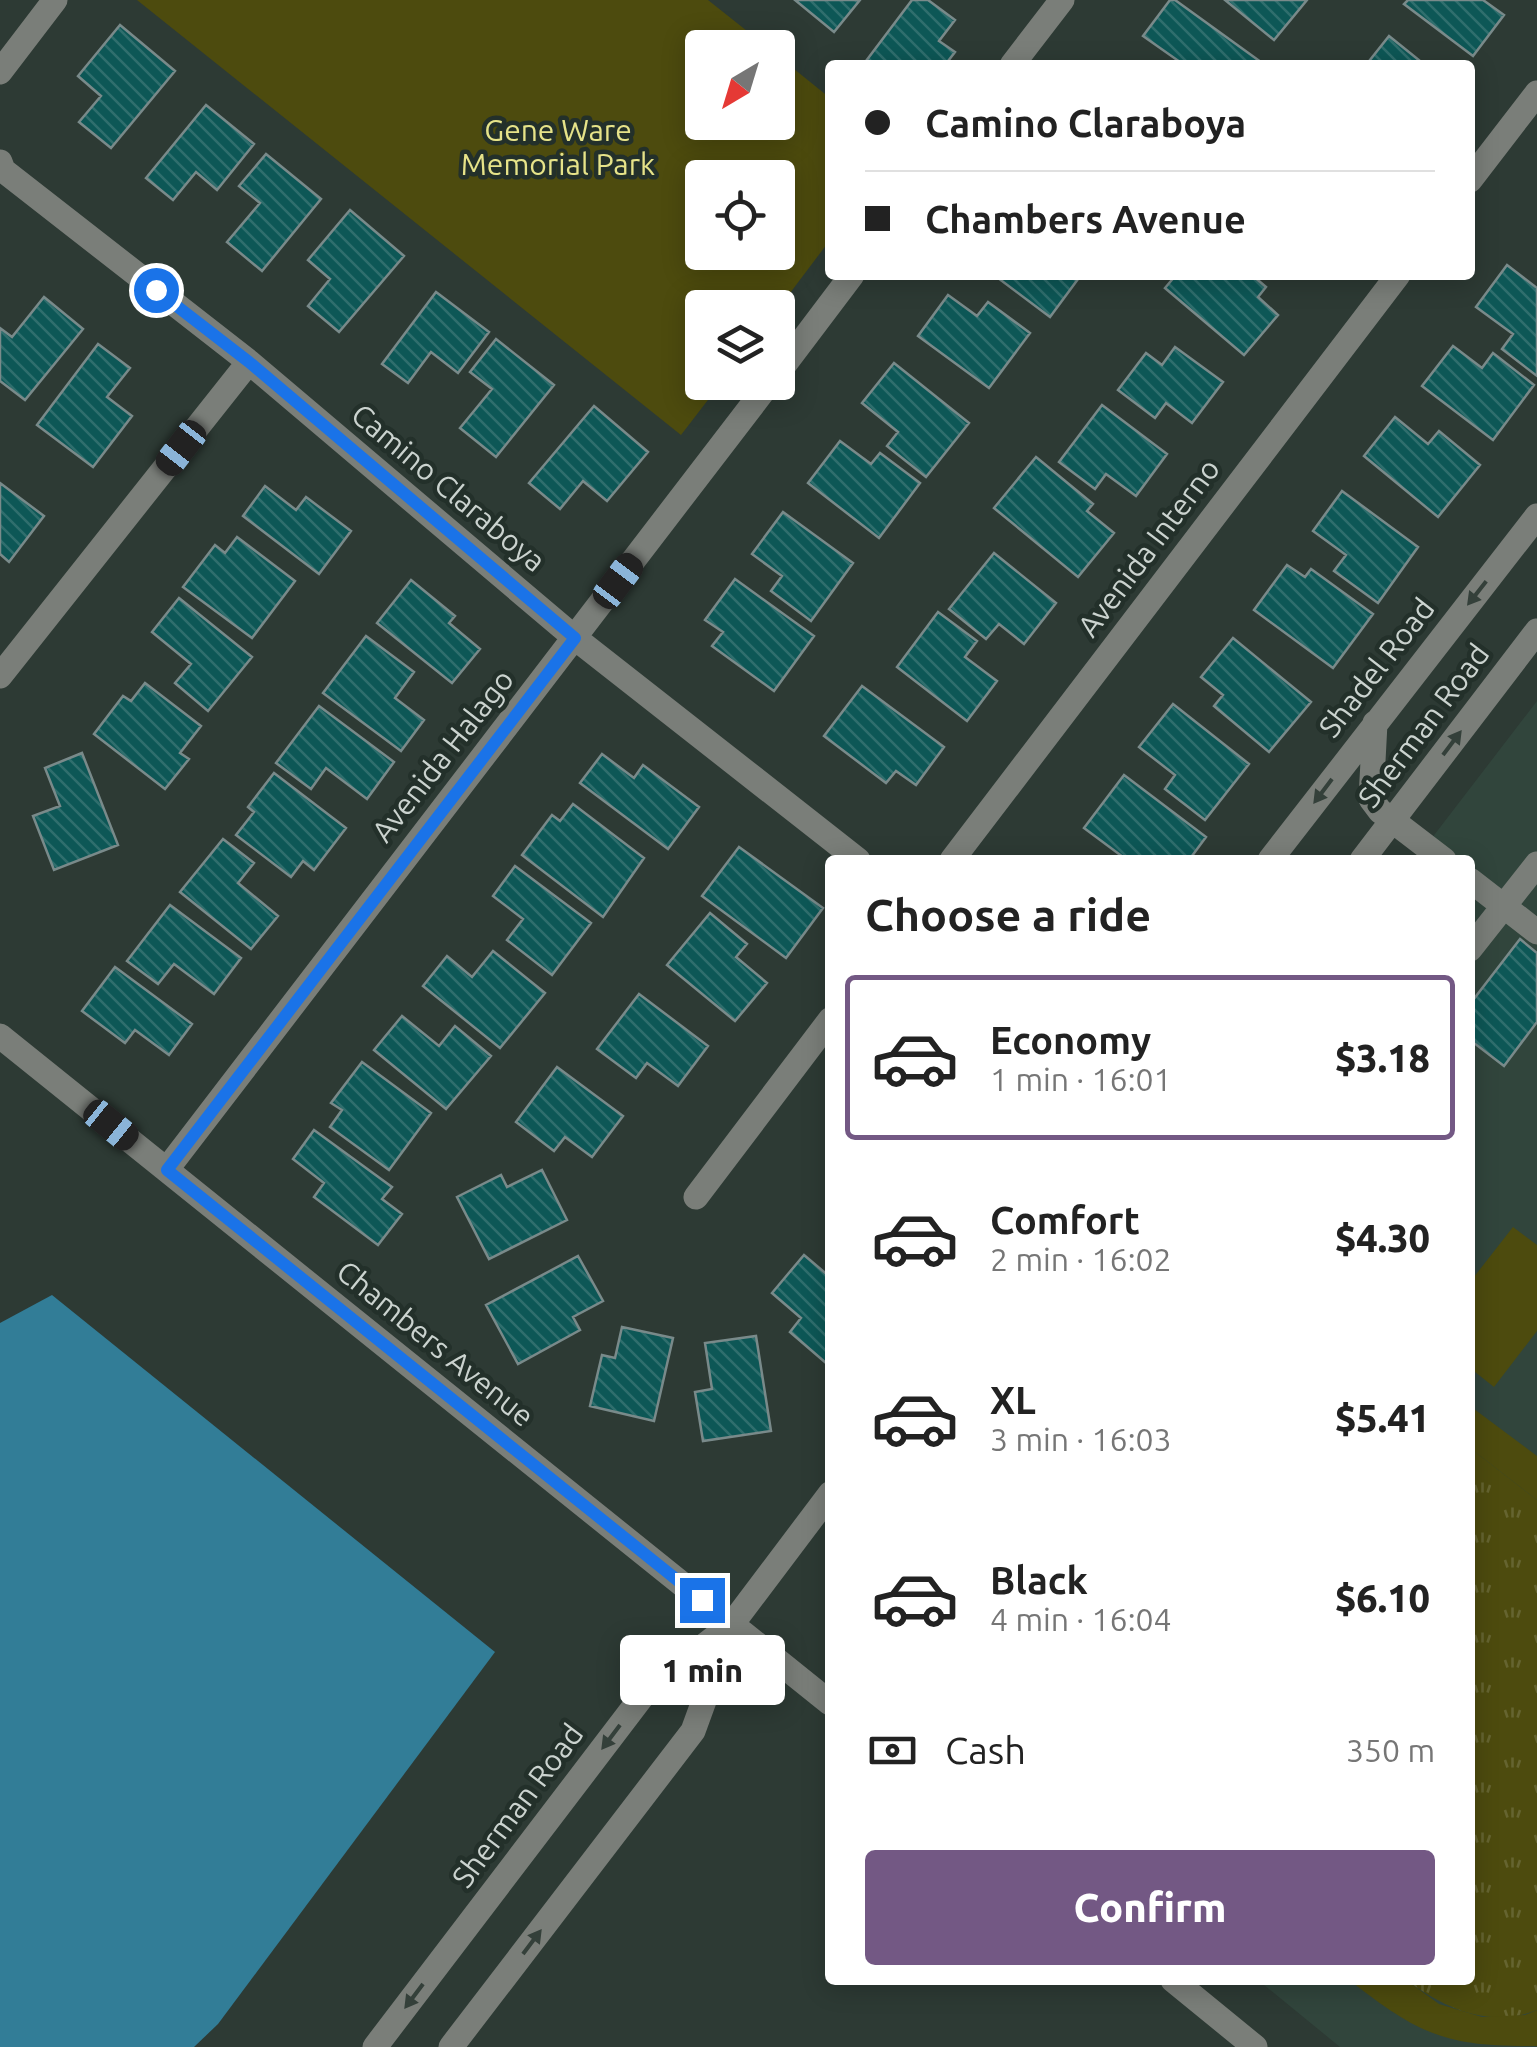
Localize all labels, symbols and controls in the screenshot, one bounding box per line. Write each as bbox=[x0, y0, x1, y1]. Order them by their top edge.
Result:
north arrow bbox=[685, 30, 795, 140]
map controls bbox=[685, 30, 795, 400]
text: Camino Claraboya bbox=[925, 102, 1246, 144]
park label: Gene Ware Memorial Park bbox=[461, 113, 655, 181]
button: locate bbox=[685, 160, 795, 270]
text: Chambers Avenue bbox=[925, 198, 1246, 240]
route start bbox=[134, 268, 179, 313]
button: layers bbox=[685, 290, 795, 400]
street label: Camino Claraboya bbox=[345, 396, 552, 578]
car bbox=[151, 415, 211, 481]
street label: Avenida Interno bbox=[1070, 452, 1226, 643]
car bbox=[588, 548, 648, 614]
one-way arrow bbox=[1467, 580, 1488, 605]
street label: Shadel Road bbox=[1312, 591, 1441, 743]
street label: Sherman Road bbox=[1351, 637, 1496, 814]
street label: Avenida Halago bbox=[364, 663, 520, 848]
one-way arrow bbox=[1441, 730, 1461, 756]
one-way arrow bbox=[1313, 778, 1333, 804]
text: Choose a ride bbox=[865, 889, 1151, 940]
icon: car bbox=[870, 1013, 960, 1103]
text: Economy bbox=[990, 1019, 1151, 1061]
text: $3.18 bbox=[1335, 1037, 1430, 1079]
text: 1 min · 16:01 bbox=[990, 1061, 1172, 1097]
car bbox=[78, 1094, 144, 1156]
icon: car bbox=[870, 1193, 960, 1283]
text: Comfort bbox=[990, 1199, 1140, 1241]
text: $4.30 bbox=[1335, 1217, 1430, 1259]
text: 2 min · 16:02 bbox=[990, 1241, 1172, 1277]
street label: Chambers Avenue bbox=[330, 1253, 541, 1433]
icon: car bbox=[870, 1373, 960, 1463]
text: XL bbox=[990, 1379, 1036, 1421]
text: $5.41 bbox=[1335, 1397, 1430, 1439]
text: 3 min · 16:03 bbox=[990, 1421, 1172, 1457]
icon: car bbox=[870, 1553, 960, 1643]
text: Black bbox=[990, 1559, 1088, 1601]
text: $6.10 bbox=[1335, 1577, 1430, 1619]
route end bbox=[680, 1578, 725, 1623]
text: 4 min · 16:04 bbox=[990, 1601, 1172, 1637]
callout: 1 min bbox=[620, 1635, 784, 1705]
text: 1 min bbox=[662, 1652, 743, 1688]
street label: Sherman Road bbox=[445, 1717, 590, 1894]
icon: cash bbox=[865, 1723, 920, 1778]
one-way arrow bbox=[601, 1724, 622, 1750]
text: Cash bbox=[945, 1729, 1026, 1771]
text: 350 m bbox=[1346, 1732, 1435, 1768]
button: Confirm bbox=[865, 1850, 1435, 1965]
one-way arrow bbox=[521, 1929, 541, 1955]
one-way arrow bbox=[405, 1983, 425, 2009]

